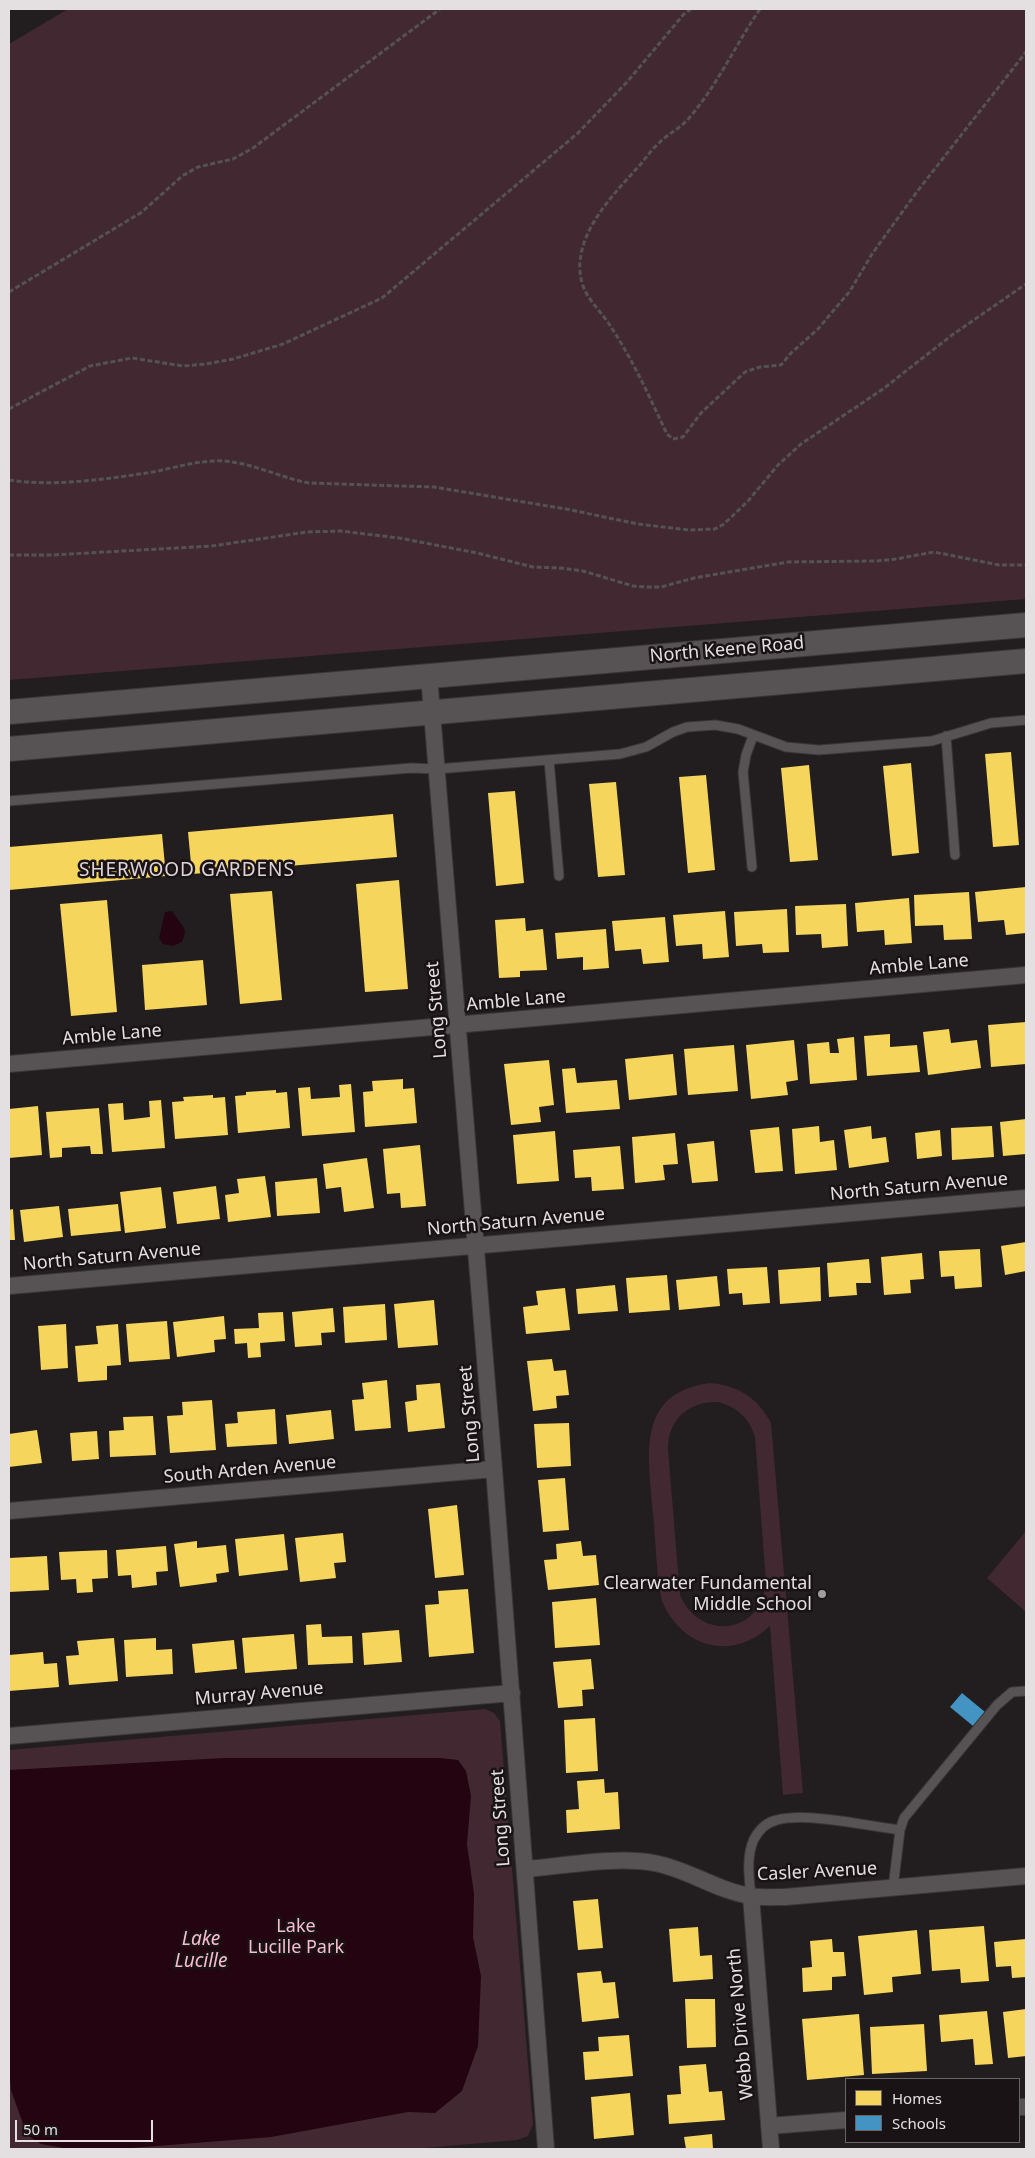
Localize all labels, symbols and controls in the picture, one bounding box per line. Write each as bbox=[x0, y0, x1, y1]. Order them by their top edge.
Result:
street label: North Keene Road bbox=[649, 632, 805, 668]
district label: SHERWOOD GARDENS bbox=[77, 860, 297, 882]
street label: Amble Lane bbox=[868, 950, 970, 980]
street label: Long Street bbox=[422, 961, 452, 1059]
street label: Amble Lane bbox=[465, 986, 567, 1016]
street label: Amble Lane bbox=[61, 1020, 163, 1050]
street label: North Saturn Avenue bbox=[829, 1168, 1009, 1206]
street label: North Saturn Avenue bbox=[426, 1203, 606, 1241]
street label: North Saturn Avenue bbox=[22, 1238, 202, 1276]
street label: Long Street bbox=[455, 1365, 485, 1463]
street label: South Arden Avenue bbox=[163, 1452, 337, 1488]
place label: Clearwater Fundamental Middle School bbox=[603, 1573, 812, 1616]
marker: Clearwater Fundamental Middle School bbox=[816, 1588, 828, 1600]
street label: Murray Avenue bbox=[194, 1678, 324, 1710]
street label: Long Street bbox=[487, 1769, 515, 1867]
street label: Casler Avenue bbox=[756, 1858, 878, 1886]
park label: Lake Lucille Park bbox=[248, 1916, 344, 1958]
water label: Lake Lucille bbox=[175, 1929, 227, 1973]
street label: Webb Drive North bbox=[724, 1947, 758, 2101]
legend bbox=[845, 2078, 1020, 2143]
text: Homes bbox=[892, 2088, 942, 2108]
scale bar bbox=[18, 2110, 155, 2142]
text: Schools bbox=[892, 2113, 946, 2133]
text: 50 m bbox=[23, 2119, 58, 2139]

